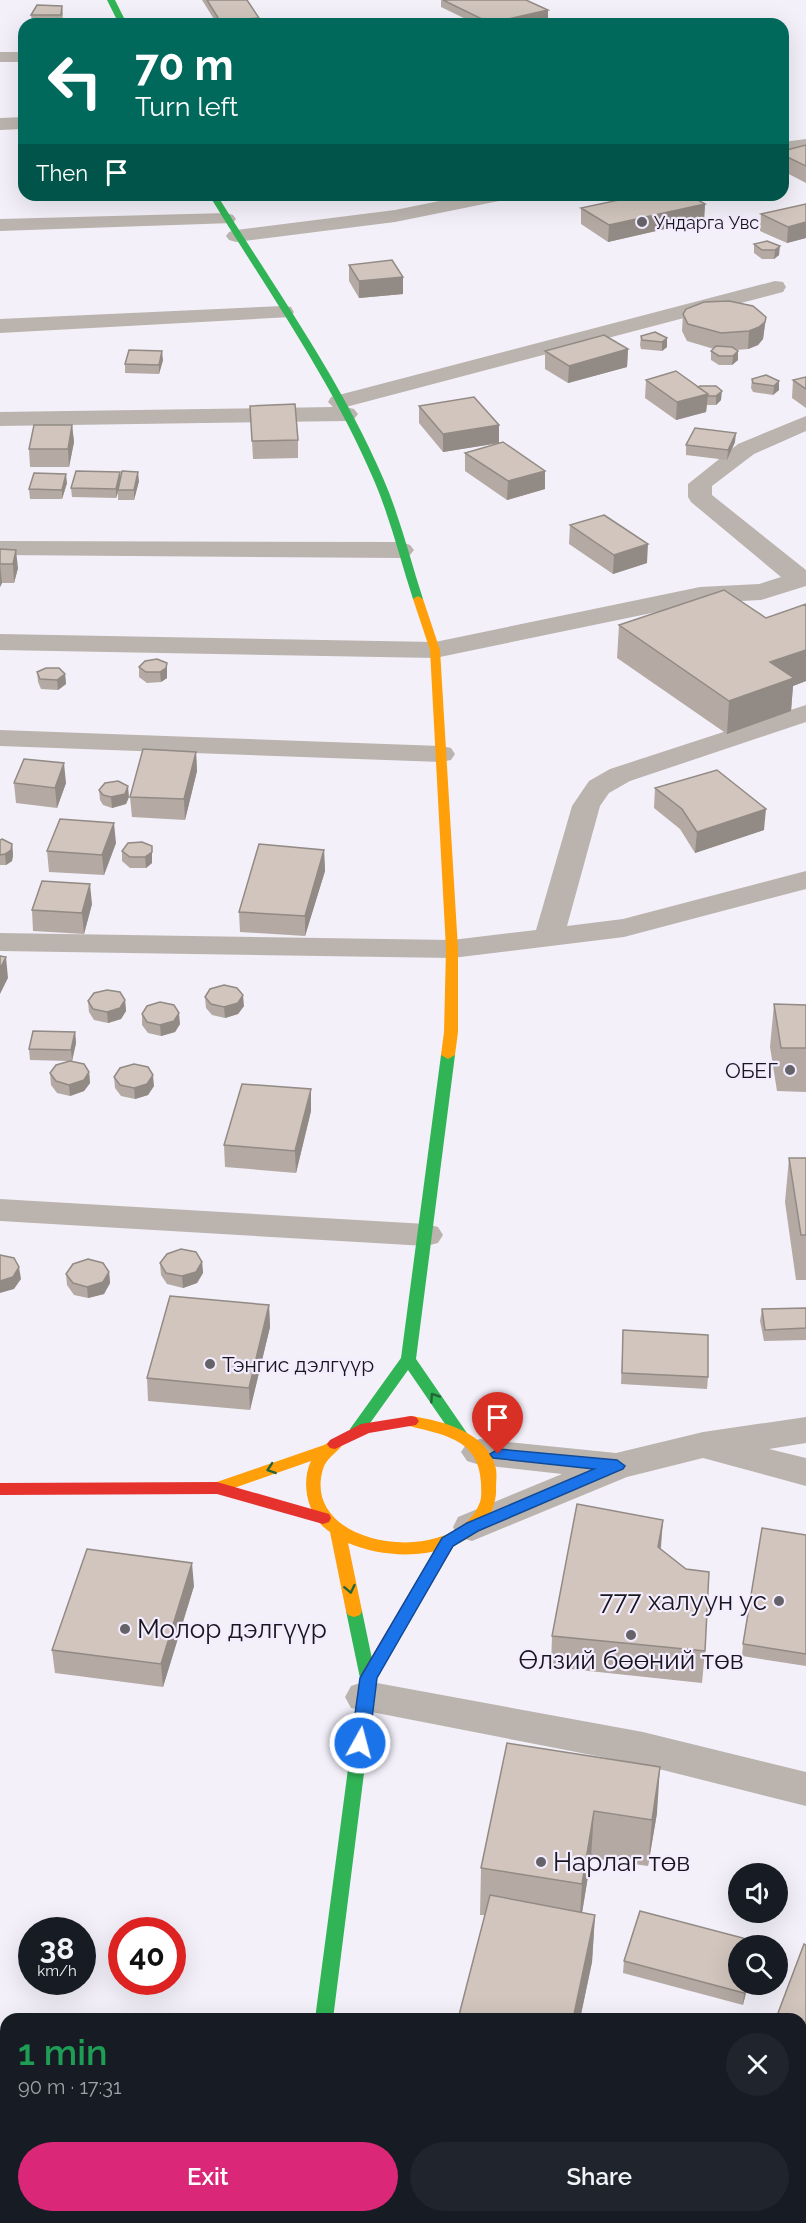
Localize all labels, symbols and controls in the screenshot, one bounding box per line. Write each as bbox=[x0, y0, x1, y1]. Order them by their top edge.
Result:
text: 70 m bbox=[135, 41, 234, 90]
icon: left bbox=[36, 42, 114, 120]
text: Turn left bbox=[135, 91, 238, 122]
icon: arrive bbox=[100, 156, 133, 189]
text: Then bbox=[36, 160, 88, 186]
place label: Ундарга Увс bbox=[654, 212, 759, 233]
marker: Ундарга Увс bbox=[635, 215, 649, 229]
place label: ОБЕГ bbox=[725, 1058, 778, 1083]
marker: ОБЕГ bbox=[783, 1063, 797, 1077]
place label: Тэнгис дэлгүүр bbox=[222, 1352, 374, 1377]
marker: Тэнгис дэлгүүр bbox=[203, 1357, 217, 1371]
pin bbox=[472, 1392, 523, 1454]
one-way arrow bbox=[430, 1393, 441, 1404]
icon: arrive bbox=[481, 1401, 514, 1434]
one-way arrow bbox=[267, 1462, 277, 1475]
one-way arrow bbox=[343, 1584, 356, 1594]
place label: 777 халуун ус bbox=[600, 1586, 767, 1616]
marker: 777 халуун ус bbox=[772, 1594, 786, 1608]
place label: Молор дэлгүүр bbox=[137, 1614, 327, 1644]
marker: Молор дэлгүүр bbox=[118, 1622, 132, 1636]
marker: Өлзий бөөний төв bbox=[624, 1628, 638, 1642]
place label: Өлзий бөөний төв bbox=[518, 1645, 744, 1675]
position arrow bbox=[328, 1711, 392, 1775]
place label: Нарлаг төв bbox=[553, 1847, 690, 1877]
marker: Нарлаг төв bbox=[534, 1855, 548, 1869]
map controls bbox=[728, 1863, 788, 1995]
button: sound bbox=[728, 1863, 788, 1923]
speed limit sign: 40 bbox=[108, 1917, 186, 1995]
text: 38 bbox=[40, 1931, 74, 1966]
button: search bbox=[728, 1935, 788, 1995]
text: km/h bbox=[37, 1962, 77, 1980]
text: 1 min bbox=[18, 2031, 107, 2073]
button: close bbox=[726, 2033, 789, 2096]
text: 90 m · 17:31 bbox=[18, 2075, 122, 2099]
button: Exit bbox=[18, 2142, 398, 2211]
button: Share bbox=[410, 2142, 789, 2211]

